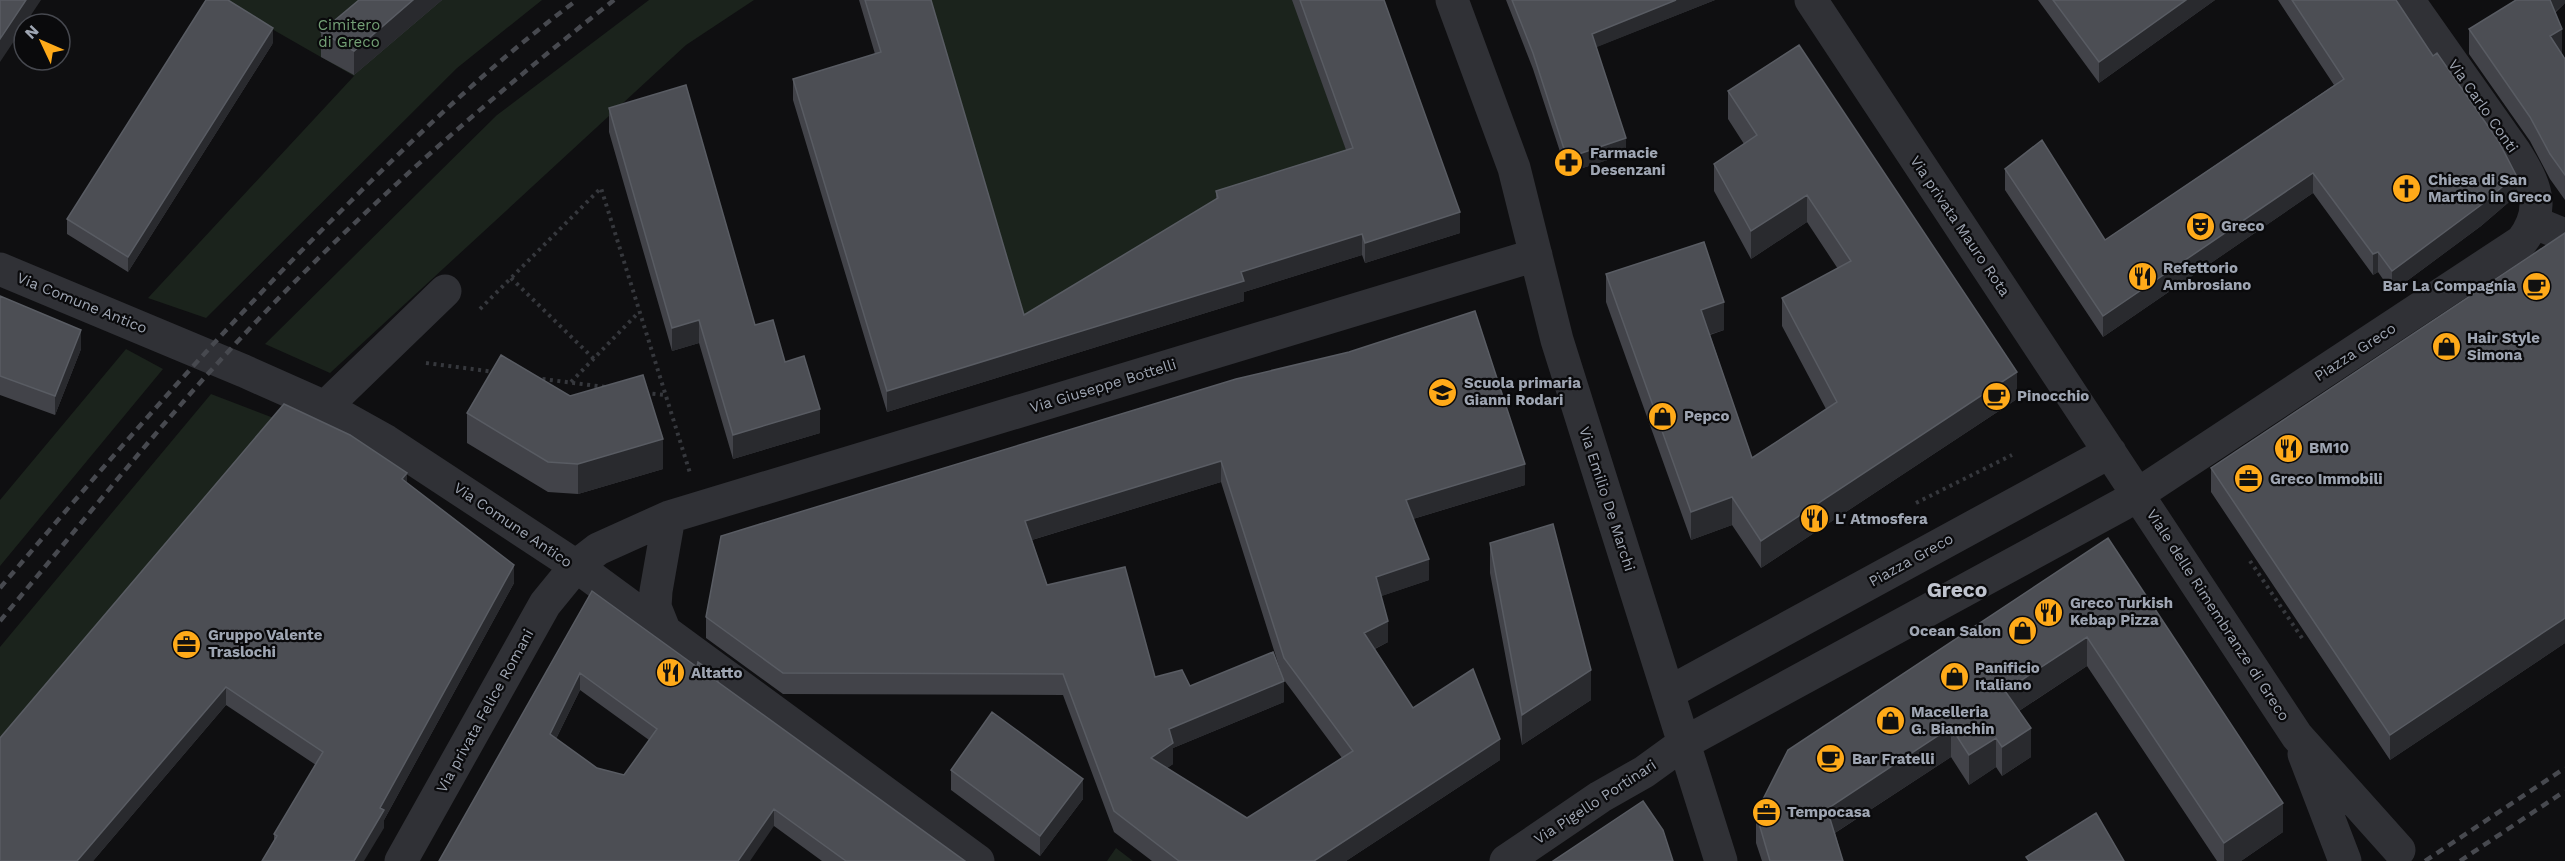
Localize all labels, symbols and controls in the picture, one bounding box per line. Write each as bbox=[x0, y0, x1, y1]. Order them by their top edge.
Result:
north arrow bbox=[12, 12, 72, 72]
park label: Cimitero di Greco bbox=[318, 16, 380, 51]
text: N bbox=[21, 21, 43, 43]
street label: Via Carlo Conti bbox=[2444, 56, 2522, 156]
place label: Farmacie Desenzani bbox=[1590, 144, 1665, 179]
pharmacy icon: Farmacie Desenzani bbox=[1553, 146, 1585, 178]
street label: Via privata Mauro Rota bbox=[1906, 152, 2014, 300]
place label: Chiesa di San Martino in Greco bbox=[2428, 171, 2551, 206]
church icon: Chiesa di San Martino in Greco bbox=[2391, 173, 2423, 205]
theatre icon: Greco bbox=[2184, 210, 2216, 242]
place label: Greco bbox=[2221, 217, 2264, 235]
place label: Refettorio Ambrosiano bbox=[2163, 259, 2251, 294]
restaurant icon: Refettorio Ambrosiano bbox=[2126, 261, 2158, 293]
street label: Via Comune Antico bbox=[14, 269, 150, 337]
cafe icon: Bar La Compagnia bbox=[2521, 270, 2553, 302]
place label: Bar La Compagnia bbox=[2383, 277, 2516, 295]
street label: Piazza Greco bbox=[2311, 319, 2399, 385]
place label: Hair Style Simona bbox=[2467, 329, 2540, 364]
shop icon: Hair Style Simona bbox=[2430, 331, 2462, 363]
street label: Via Giuseppe Bottelli bbox=[1028, 355, 1178, 417]
place label: Scuola primaria Gianni Rodari bbox=[1464, 374, 1581, 409]
school or university icon: Scuola primaria Gianni Rodari bbox=[1427, 376, 1459, 408]
cafe icon: Pinocchio bbox=[1980, 380, 2012, 412]
place label: Pinocchio bbox=[2017, 387, 2089, 405]
shop icon: Pepco bbox=[1647, 400, 1679, 432]
place label: Pepco bbox=[1684, 407, 1729, 425]
street label: Via Emilio De Marchi bbox=[1575, 424, 1639, 574]
restaurant icon: BM10 bbox=[2272, 432, 2304, 464]
place label: BM10 bbox=[2309, 439, 2349, 457]
office icon: Greco Immobili bbox=[2233, 463, 2265, 495]
place label: Greco Immobili bbox=[2270, 470, 2383, 488]
street label: Via Comune Antico bbox=[450, 479, 576, 571]
restaurant icon: L' Atmosfera bbox=[1798, 503, 1830, 535]
street label: Viale delle Rimembranze di Greco bbox=[2143, 506, 2293, 724]
place label: L' Atmosfera bbox=[1835, 510, 1928, 528]
street label: Piazza Greco bbox=[1866, 529, 1956, 591]
district label: Greco bbox=[1927, 577, 1987, 603]
place label: Greco Turkish Kebap Pizza bbox=[2070, 594, 2173, 629]
restaurant icon: Greco Turkish Kebap Pizza bbox=[2033, 596, 2065, 628]
shop icon: Ocean Salon bbox=[2006, 615, 2038, 647]
place label: Ocean Salon bbox=[1909, 622, 2001, 640]
place label: Gruppo Valente Traslochi bbox=[208, 626, 323, 661]
street label: Via privata Felice Romani bbox=[432, 626, 538, 796]
office icon: Gruppo Valente Traslochi bbox=[171, 628, 203, 660]
restaurant icon: Altatto bbox=[654, 657, 686, 689]
place label: Panificio Italiano bbox=[1975, 659, 2040, 694]
shop icon: Panificio Italiano bbox=[1938, 661, 1970, 693]
place label: Altatto bbox=[691, 664, 742, 682]
place label: Macelleria G. Bianchin bbox=[1911, 703, 1995, 738]
shop icon: Macelleria G. Bianchin bbox=[1874, 705, 1906, 737]
cafe icon: Bar Fratelli bbox=[1815, 743, 1847, 775]
place label: Bar Fratelli bbox=[1852, 750, 1935, 768]
street label: Via Pigello Portinari bbox=[1531, 756, 1659, 848]
office icon: Tempocasa bbox=[1750, 796, 1782, 828]
place label: Tempocasa bbox=[1787, 803, 1871, 821]

